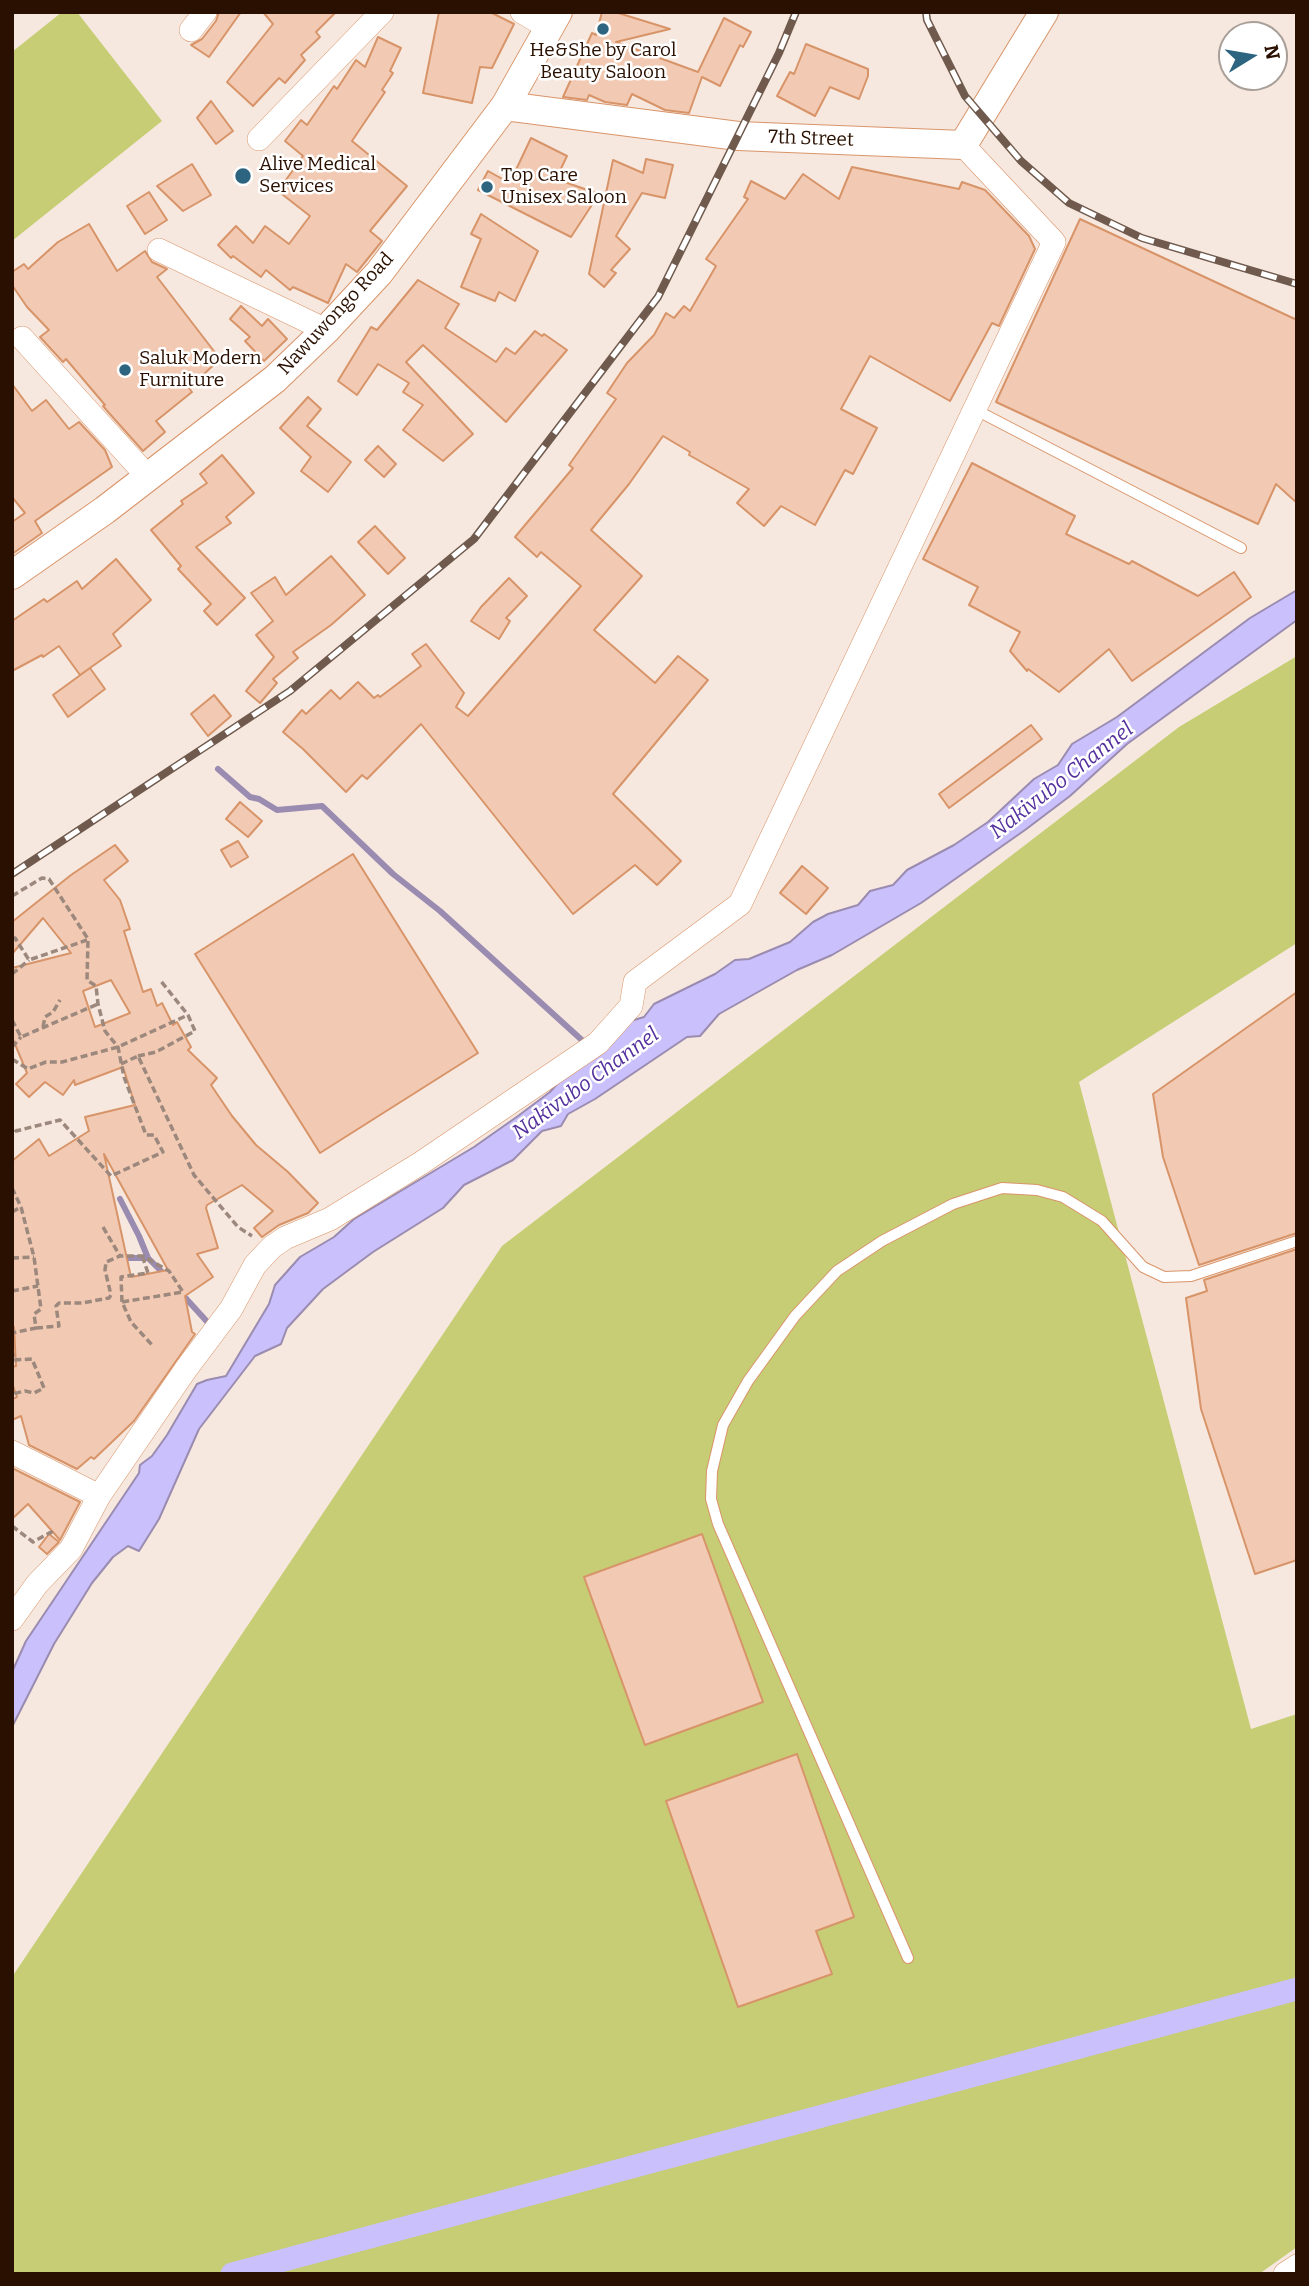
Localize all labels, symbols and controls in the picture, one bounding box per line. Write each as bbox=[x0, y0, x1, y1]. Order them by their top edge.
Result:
marker: He&She by Carol Beauty Saloon bbox=[595, 21, 611, 37]
north arrow bbox=[1218, 21, 1288, 91]
place label: He&She by Carol Beauty Saloon bbox=[530, 40, 676, 84]
text: N bbox=[1259, 43, 1285, 62]
street label: 7th Street bbox=[768, 126, 854, 152]
place label: Alive Medical Services bbox=[259, 154, 376, 198]
place label: Top Care Unisex Saloon bbox=[501, 165, 627, 209]
marker: Alive Medical Services bbox=[233, 166, 253, 186]
marker: Top Care Unisex Saloon bbox=[479, 179, 495, 195]
street label: Nawuwongo Road bbox=[273, 248, 399, 380]
place label: Saluk Modern Furniture bbox=[139, 348, 262, 392]
marker: Saluk Modern Furniture bbox=[117, 362, 133, 378]
water label: Nakivubo Channel bbox=[985, 717, 1139, 845]
water label: Nakivubo Channel bbox=[508, 1022, 664, 1146]

